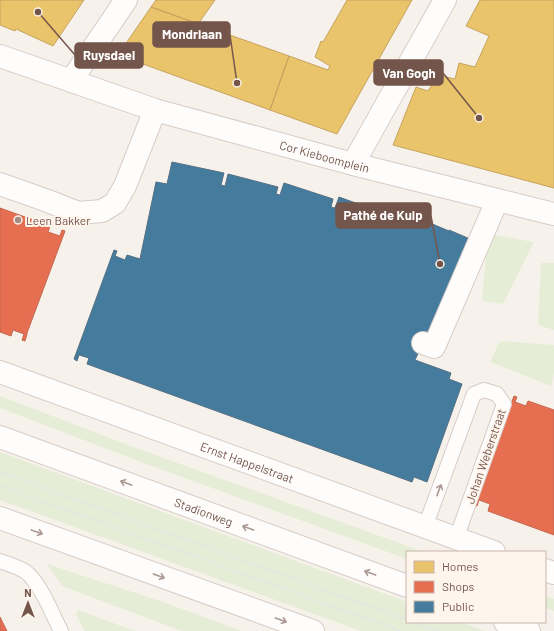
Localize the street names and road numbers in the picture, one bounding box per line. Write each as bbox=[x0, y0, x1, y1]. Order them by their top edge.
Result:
street label: Cor Kieboomplein bbox=[278, 137, 371, 175]
street label: Johan Weberstraat bbox=[462, 407, 508, 505]
street label: Ernst Happelstraat bbox=[199, 439, 296, 485]
street label: Stadionweg bbox=[173, 494, 235, 529]

